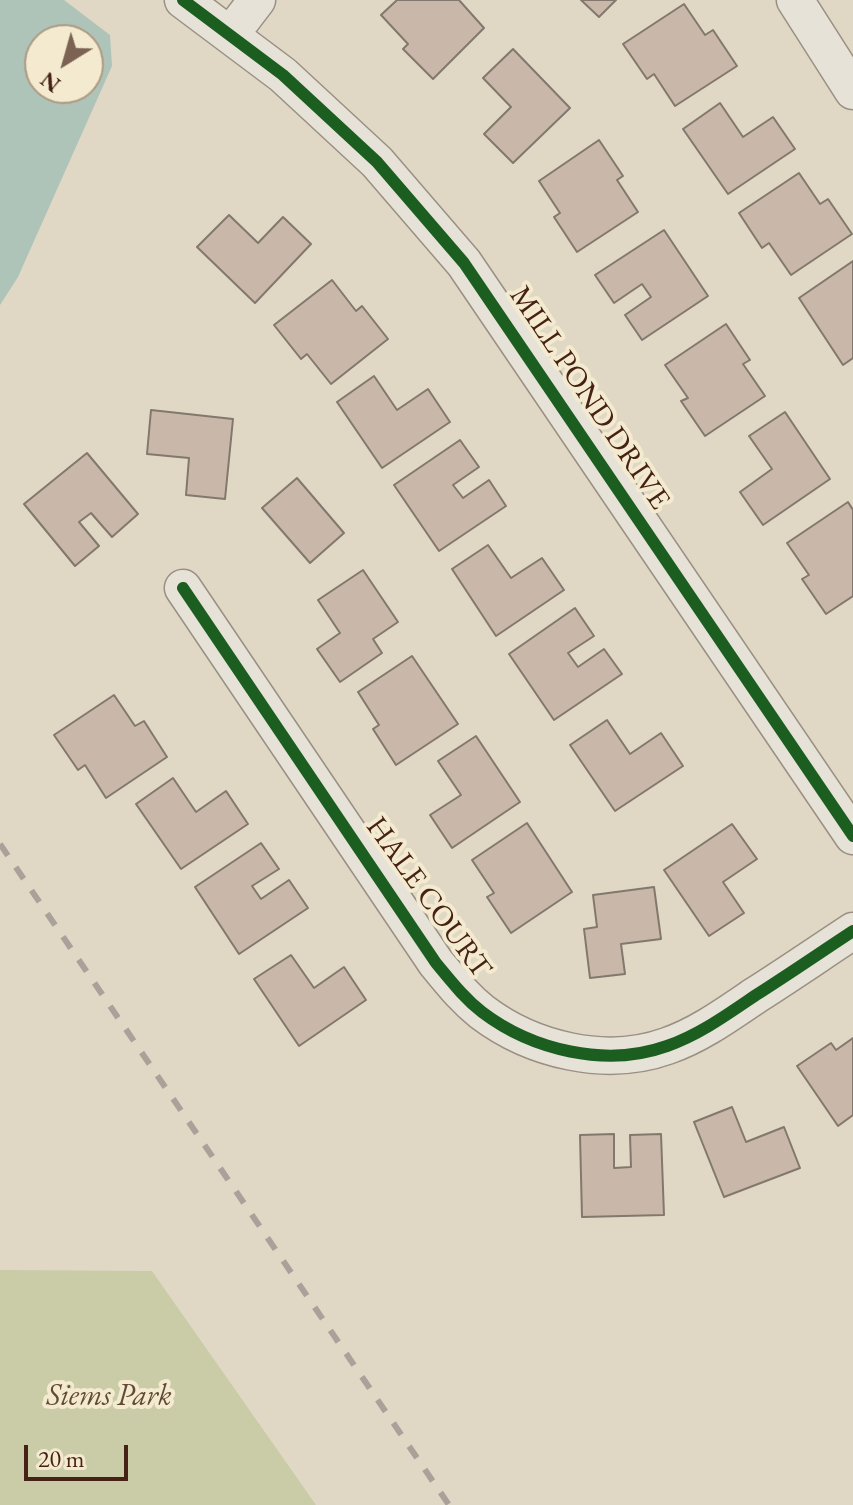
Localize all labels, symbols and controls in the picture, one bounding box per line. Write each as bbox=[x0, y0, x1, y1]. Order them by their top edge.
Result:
north arrow bbox=[24, 24, 104, 104]
text: N bbox=[35, 65, 66, 99]
street label: MILL POND DRIVE bbox=[501, 280, 677, 516]
street label: HALE COURT bbox=[358, 810, 498, 986]
park label: Siems Park bbox=[46, 1379, 172, 1415]
scale bar bbox=[28, 1429, 132, 1479]
text: 20 m bbox=[38, 1443, 85, 1474]

